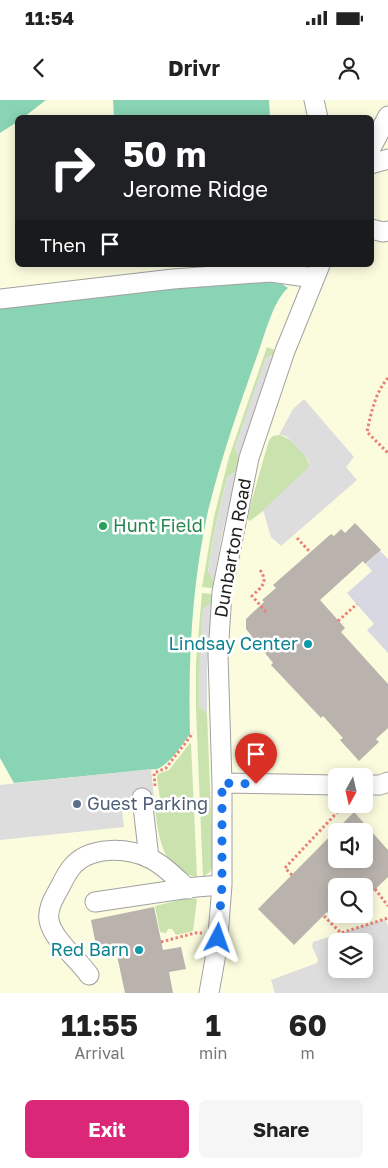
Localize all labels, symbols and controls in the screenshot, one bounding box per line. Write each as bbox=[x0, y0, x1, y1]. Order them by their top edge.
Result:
text: 11:54 bbox=[25, 6, 74, 29]
icon: back bbox=[25, 54, 53, 82]
text: Drivr bbox=[168, 54, 220, 81]
icon: person bbox=[335, 54, 363, 82]
text: 50 m bbox=[123, 133, 206, 175]
icon: right bbox=[40, 135, 105, 200]
text: Jerome Ridge bbox=[123, 175, 268, 202]
icon: arrive bbox=[96, 230, 124, 258]
text: Then bbox=[40, 233, 86, 256]
street label: Dunbarton Road bbox=[209, 477, 255, 619]
place label: Hunt Field bbox=[113, 514, 203, 536]
marker: Hunt Field bbox=[97, 520, 109, 532]
place label: Lindsay Center bbox=[169, 632, 298, 654]
marker: Lindsay Center bbox=[302, 638, 314, 650]
pin bbox=[235, 733, 277, 784]
icon: arrive bbox=[242, 740, 270, 768]
north arrow bbox=[328, 768, 372, 812]
map controls bbox=[328, 768, 373, 978]
place label: Guest Parking bbox=[87, 792, 208, 814]
marker: Guest Parking bbox=[71, 798, 83, 810]
button: sound bbox=[328, 823, 373, 868]
button: search bbox=[328, 878, 373, 923]
position arrow bbox=[191, 911, 243, 963]
button: layers bbox=[328, 933, 373, 978]
place label: Red Barn bbox=[51, 938, 129, 960]
marker: Red Barn bbox=[133, 944, 145, 956]
text: 11:55 bbox=[61, 1007, 138, 1043]
text: 1 bbox=[206, 1007, 221, 1043]
text: 60 bbox=[288, 1007, 327, 1043]
text: Arrival bbox=[74, 1043, 125, 1063]
text: min bbox=[199, 1043, 227, 1063]
text: m bbox=[301, 1043, 315, 1063]
button: Exit bbox=[25, 1100, 189, 1158]
button: Share bbox=[199, 1100, 363, 1158]

